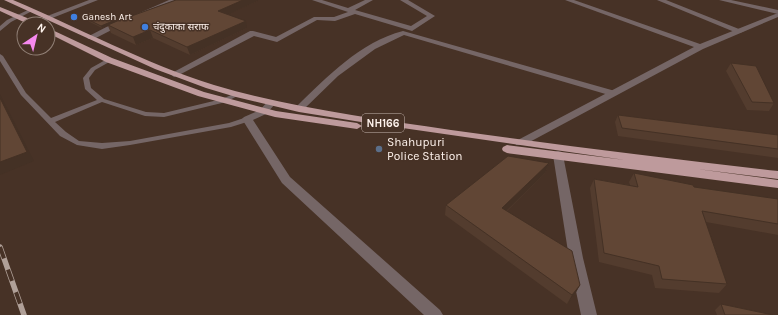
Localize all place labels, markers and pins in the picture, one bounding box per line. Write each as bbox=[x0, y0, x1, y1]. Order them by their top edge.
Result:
place label: Ganesh Art bbox=[82, 11, 132, 23]
marker: Ganesh Art bbox=[69, 12, 79, 22]
place label: चंदुकाका सराफ bbox=[153, 21, 209, 33]
marker: चंदुकाका सराफ bbox=[140, 22, 150, 32]
place label: Shahupuri Police Station bbox=[387, 135, 463, 163]
marker: Shahupuri Police Station bbox=[374, 144, 384, 154]

